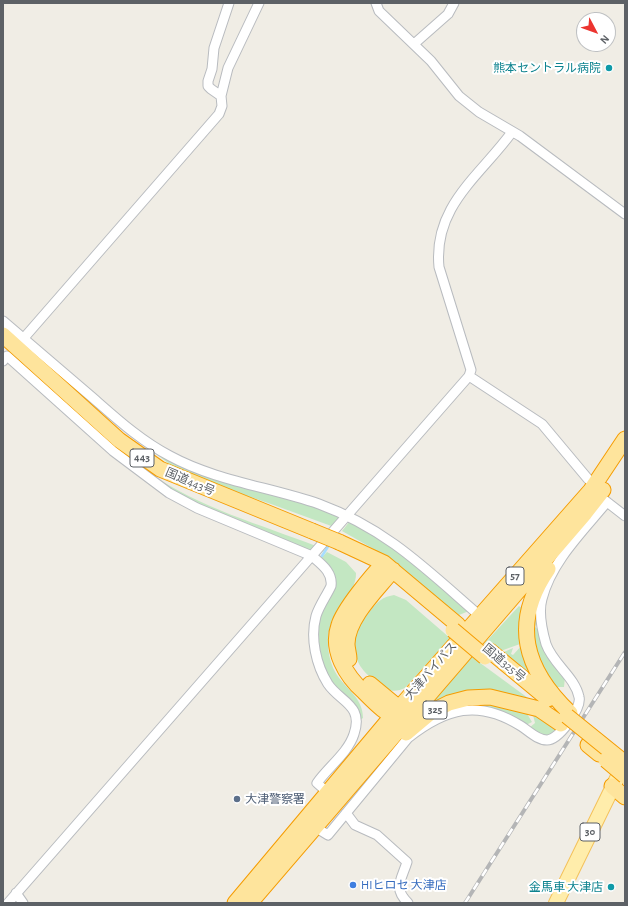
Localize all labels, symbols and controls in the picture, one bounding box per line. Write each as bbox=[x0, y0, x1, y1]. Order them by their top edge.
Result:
north arrow bbox=[576, 12, 616, 52]
text: N bbox=[598, 33, 611, 46]
place label: 熊本セントラル病院 bbox=[493, 61, 601, 75]
marker: 熊本セントラル病院 bbox=[604, 63, 614, 73]
road number: 443 bbox=[130, 449, 154, 467]
street label: 国道443号 bbox=[163, 465, 217, 499]
road number: 57 bbox=[506, 567, 524, 585]
street label: 大津バイパス bbox=[402, 639, 460, 703]
street label: 国道325号 bbox=[480, 641, 528, 685]
road number: 325 bbox=[423, 701, 447, 719]
place label: 大津警察署 bbox=[245, 792, 305, 806]
marker: 大津警察署 bbox=[232, 794, 242, 804]
road number: 30 bbox=[580, 823, 600, 841]
place label: HIヒロセ 大津店 bbox=[361, 878, 446, 892]
marker: HIヒロセ 大津店 bbox=[348, 880, 358, 890]
place label: 金馬車 大津店 bbox=[529, 880, 603, 894]
marker: 金馬車 大津店 bbox=[606, 882, 616, 892]

